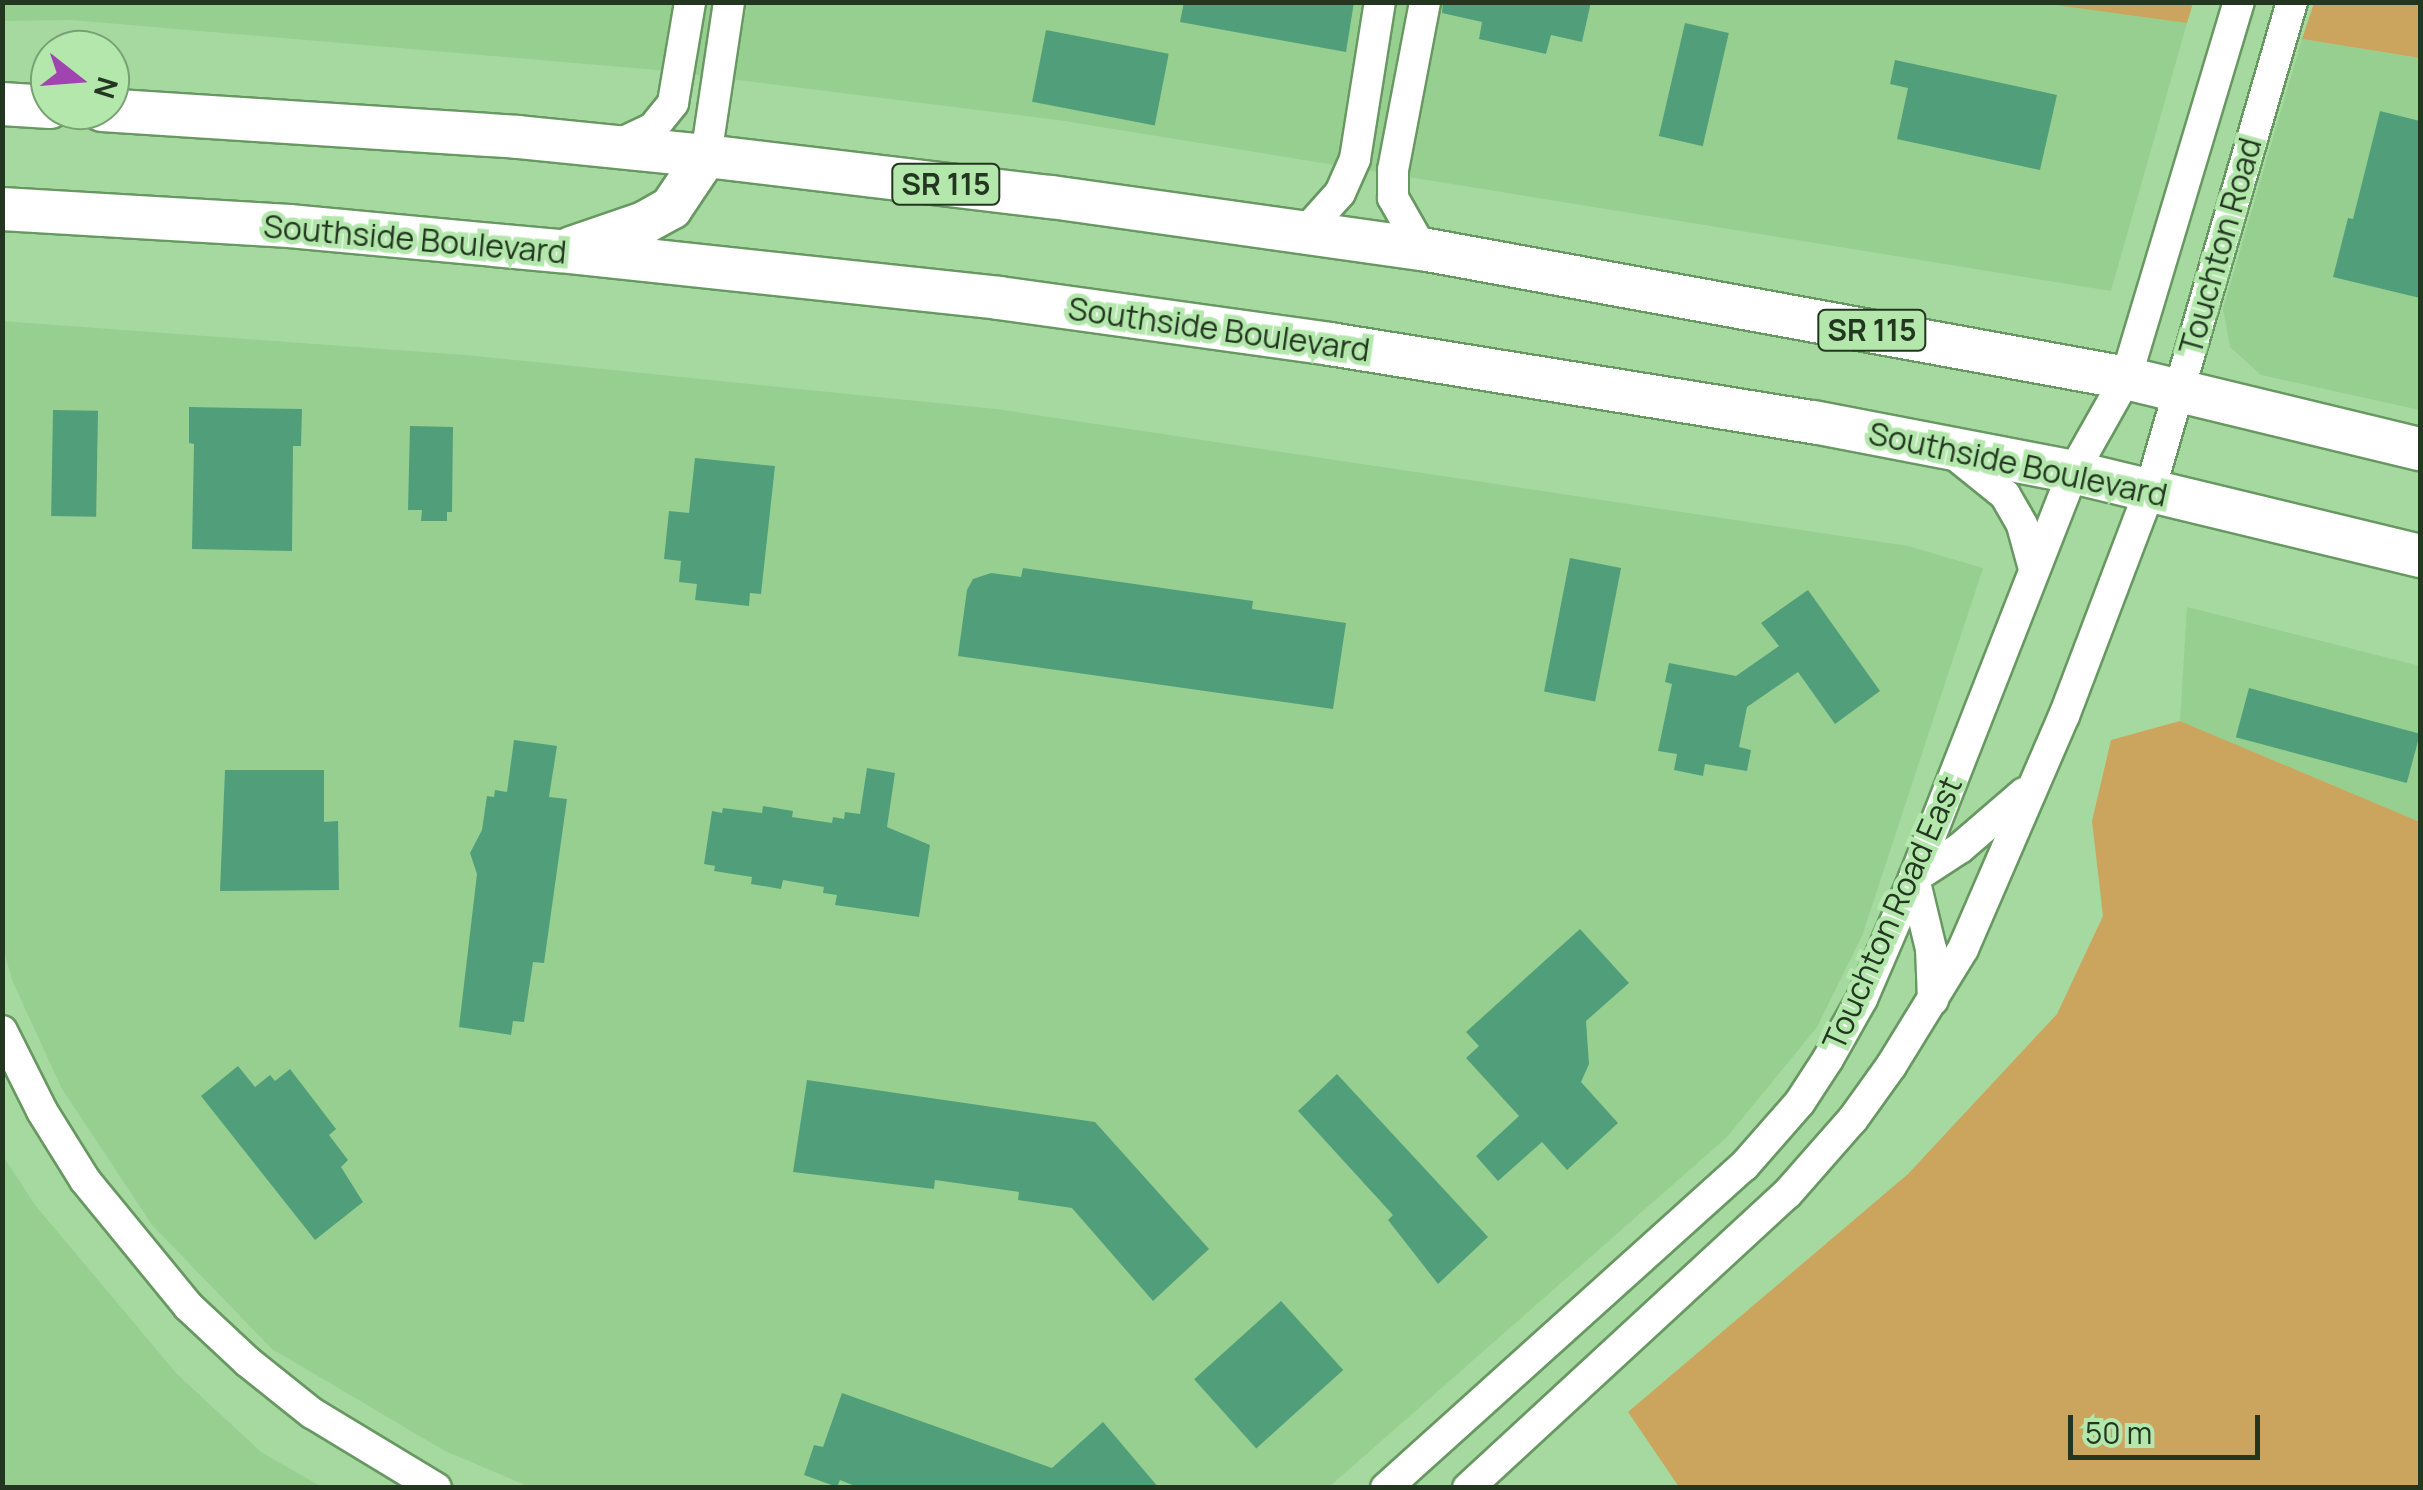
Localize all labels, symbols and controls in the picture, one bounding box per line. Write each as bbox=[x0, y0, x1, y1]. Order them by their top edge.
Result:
north arrow bbox=[30, 30, 130, 130]
text: N bbox=[86, 73, 128, 103]
street label: Touchton Road bbox=[2171, 133, 2269, 359]
road number: SR 115 bbox=[891, 159, 1001, 209]
street label: Southside Boulevard bbox=[262, 207, 568, 271]
street label: Southside Boulevard bbox=[1066, 289, 1372, 369]
road number: SR 115 bbox=[1817, 305, 1927, 355]
street label: Southside Boulevard bbox=[1865, 414, 2171, 514]
street label: Touchton Road East bbox=[1814, 770, 1970, 1056]
scale bar bbox=[2073, 1395, 2266, 1457]
text: 50 m bbox=[2085, 1412, 2152, 1453]

